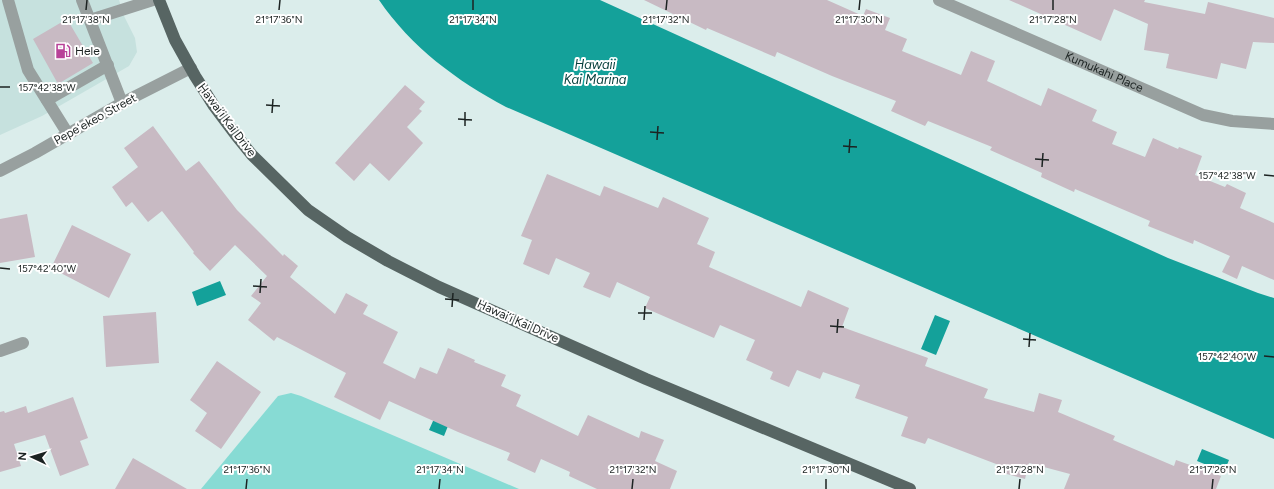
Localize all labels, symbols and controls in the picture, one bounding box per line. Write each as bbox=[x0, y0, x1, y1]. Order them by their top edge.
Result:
text: 21°17'38"N bbox=[62, 13, 110, 26]
text: 21°17'36"N bbox=[256, 13, 302, 26]
text: 21°17'34"N bbox=[449, 13, 497, 26]
text: 21°17'32"N bbox=[643, 13, 689, 26]
text: 21°17'30"N bbox=[835, 13, 883, 26]
text: 21°17'28"N bbox=[1029, 13, 1077, 26]
fuel station icon: Hele bbox=[54, 42, 72, 60]
place label: Hele bbox=[75, 44, 100, 58]
street label: Kumukahi Place bbox=[1063, 49, 1146, 95]
water label: Hawaii Kai Marina bbox=[564, 57, 627, 87]
text: 157°42'38"W bbox=[18, 81, 76, 94]
street label: Hawai’i Kai Drive bbox=[195, 81, 259, 160]
street label: Pepeʻekeo Street bbox=[51, 90, 139, 147]
text: 157°42'38"W bbox=[1198, 169, 1256, 182]
text: 157°42'40"W bbox=[18, 262, 76, 275]
street label: Hawai’i Kai Drive bbox=[475, 297, 561, 345]
text: 157°42'40"W bbox=[1198, 350, 1256, 363]
north arrow bbox=[12, 437, 52, 477]
text: N bbox=[16, 452, 29, 461]
text: 21°17'36"N bbox=[224, 463, 270, 476]
text: 21°17'34"N bbox=[416, 463, 464, 476]
text: 21°17'32"N bbox=[610, 463, 656, 476]
text: 21°17'30"N bbox=[802, 463, 850, 476]
text: 21°17'28"N bbox=[996, 463, 1044, 476]
text: 21°17'26"N bbox=[1189, 463, 1237, 476]

